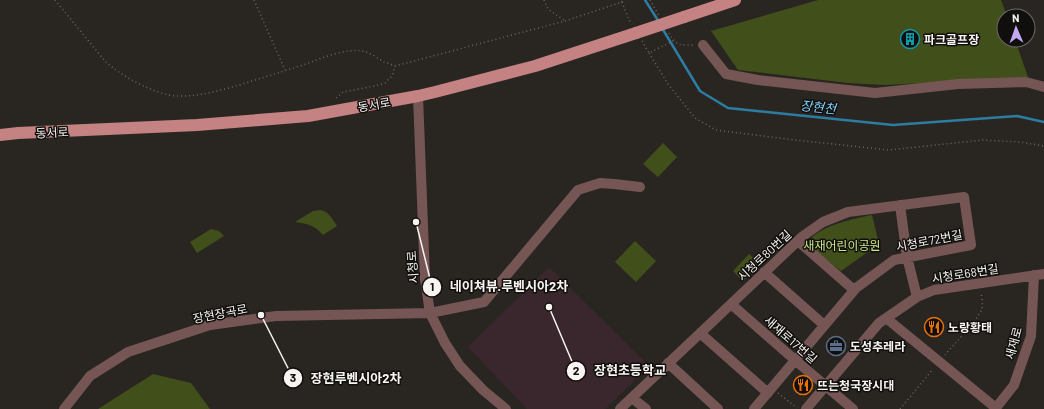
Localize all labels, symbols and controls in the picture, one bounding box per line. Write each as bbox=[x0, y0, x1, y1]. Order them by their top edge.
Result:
north arrow bbox=[996, 8, 1036, 48]
text: N bbox=[1012, 11, 1020, 24]
building icon: 파크골프장 bbox=[899, 28, 921, 50]
place label: 파크골프장 bbox=[924, 32, 979, 46]
street label: 동서로 bbox=[356, 94, 392, 114]
water label: 장현천 bbox=[799, 97, 838, 117]
street label: 동서로 bbox=[35, 124, 69, 140]
street label: 시청로80번길 bbox=[734, 227, 794, 283]
street label: 시청로72번길 bbox=[895, 227, 963, 253]
park label: 새재어린이공원 bbox=[803, 238, 881, 252]
street label: 시청로 bbox=[404, 250, 420, 284]
street label: 시청로68번길 bbox=[931, 261, 999, 285]
callout: 네이쳐뷰.루벤시아2차 bbox=[422, 274, 576, 299]
text: 네이쳐뷰.루벤시아2차 bbox=[450, 278, 568, 294]
text: 1 bbox=[430, 279, 434, 293]
street label: 장현장곡로 bbox=[192, 301, 248, 325]
street label: 새재로17번길 bbox=[762, 312, 820, 366]
restaurant icon: 노랑황태 bbox=[923, 316, 945, 338]
place label: 노랑황태 bbox=[948, 320, 992, 334]
street label: 새재로 bbox=[1002, 325, 1024, 361]
office icon: 도성추레라 bbox=[825, 335, 847, 357]
place label: 도성추레라 bbox=[850, 339, 905, 353]
callout: 장현초등학교 bbox=[566, 358, 674, 383]
text: 장현초등학교 bbox=[594, 362, 666, 378]
text: 2 bbox=[573, 363, 580, 377]
callout: 장현루벤시아2차 bbox=[283, 366, 410, 391]
text: 3 bbox=[290, 370, 296, 384]
text: 장현루벤시아2차 bbox=[310, 370, 402, 386]
restaurant icon: 뜨는청국장시대 bbox=[792, 374, 814, 396]
place label: 뜨는청국장시대 bbox=[817, 378, 894, 392]

